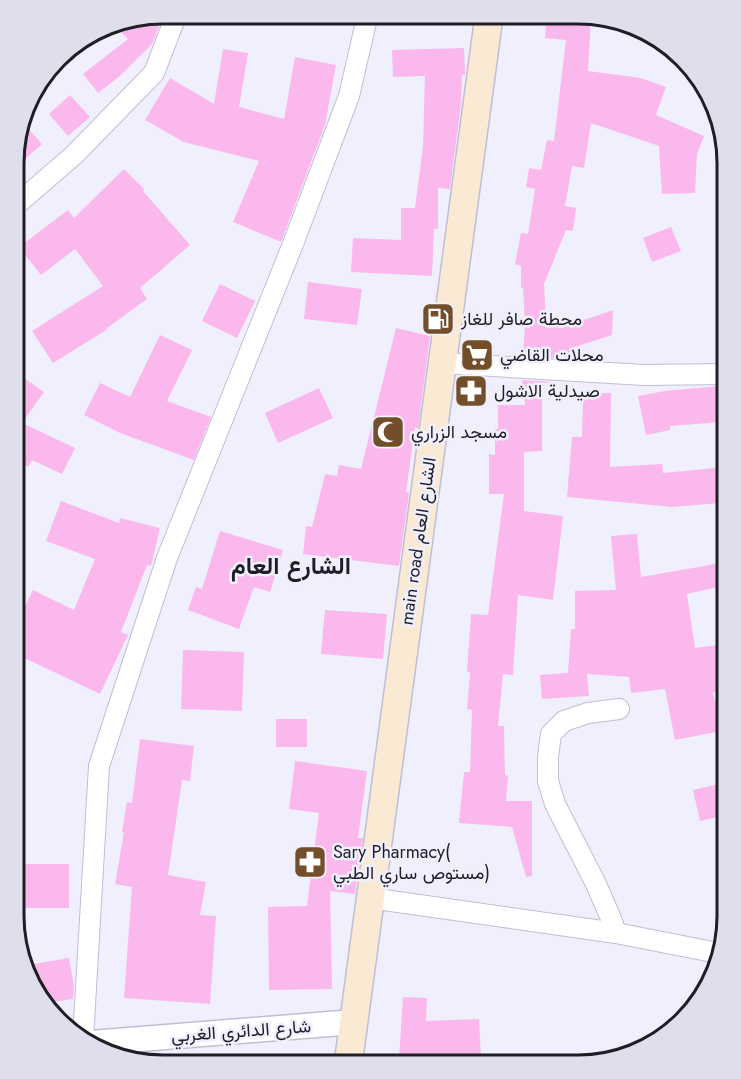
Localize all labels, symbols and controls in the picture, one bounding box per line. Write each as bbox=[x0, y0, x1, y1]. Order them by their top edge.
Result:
fuel station icon: محطة صافر للغاز bbox=[420, 301, 456, 337]
place label: محطة صافر للغاز bbox=[460, 306, 582, 332]
supermarket icon: محلات القاضي bbox=[459, 337, 495, 373]
place label: محلات القاضي bbox=[500, 342, 604, 370]
pharmacy icon: صيدلية الاشول bbox=[453, 373, 489, 409]
place label: صيدلية الاشول bbox=[494, 378, 600, 404]
mosque icon: مسجد الزراري bbox=[370, 414, 406, 450]
place label: مسجد الزراري bbox=[411, 419, 507, 447]
street label: main road الشارع العام bbox=[393, 455, 443, 627]
district label: الشارع العام bbox=[231, 548, 351, 583]
place label: Sary Pharmacy( مستوص ساري الطبي) bbox=[333, 839, 490, 888]
pharmacy icon: Sary Pharmacy( مستوص ساري الطبي) bbox=[292, 844, 328, 880]
street label: شارع الدائري الغربي bbox=[170, 1013, 312, 1051]

